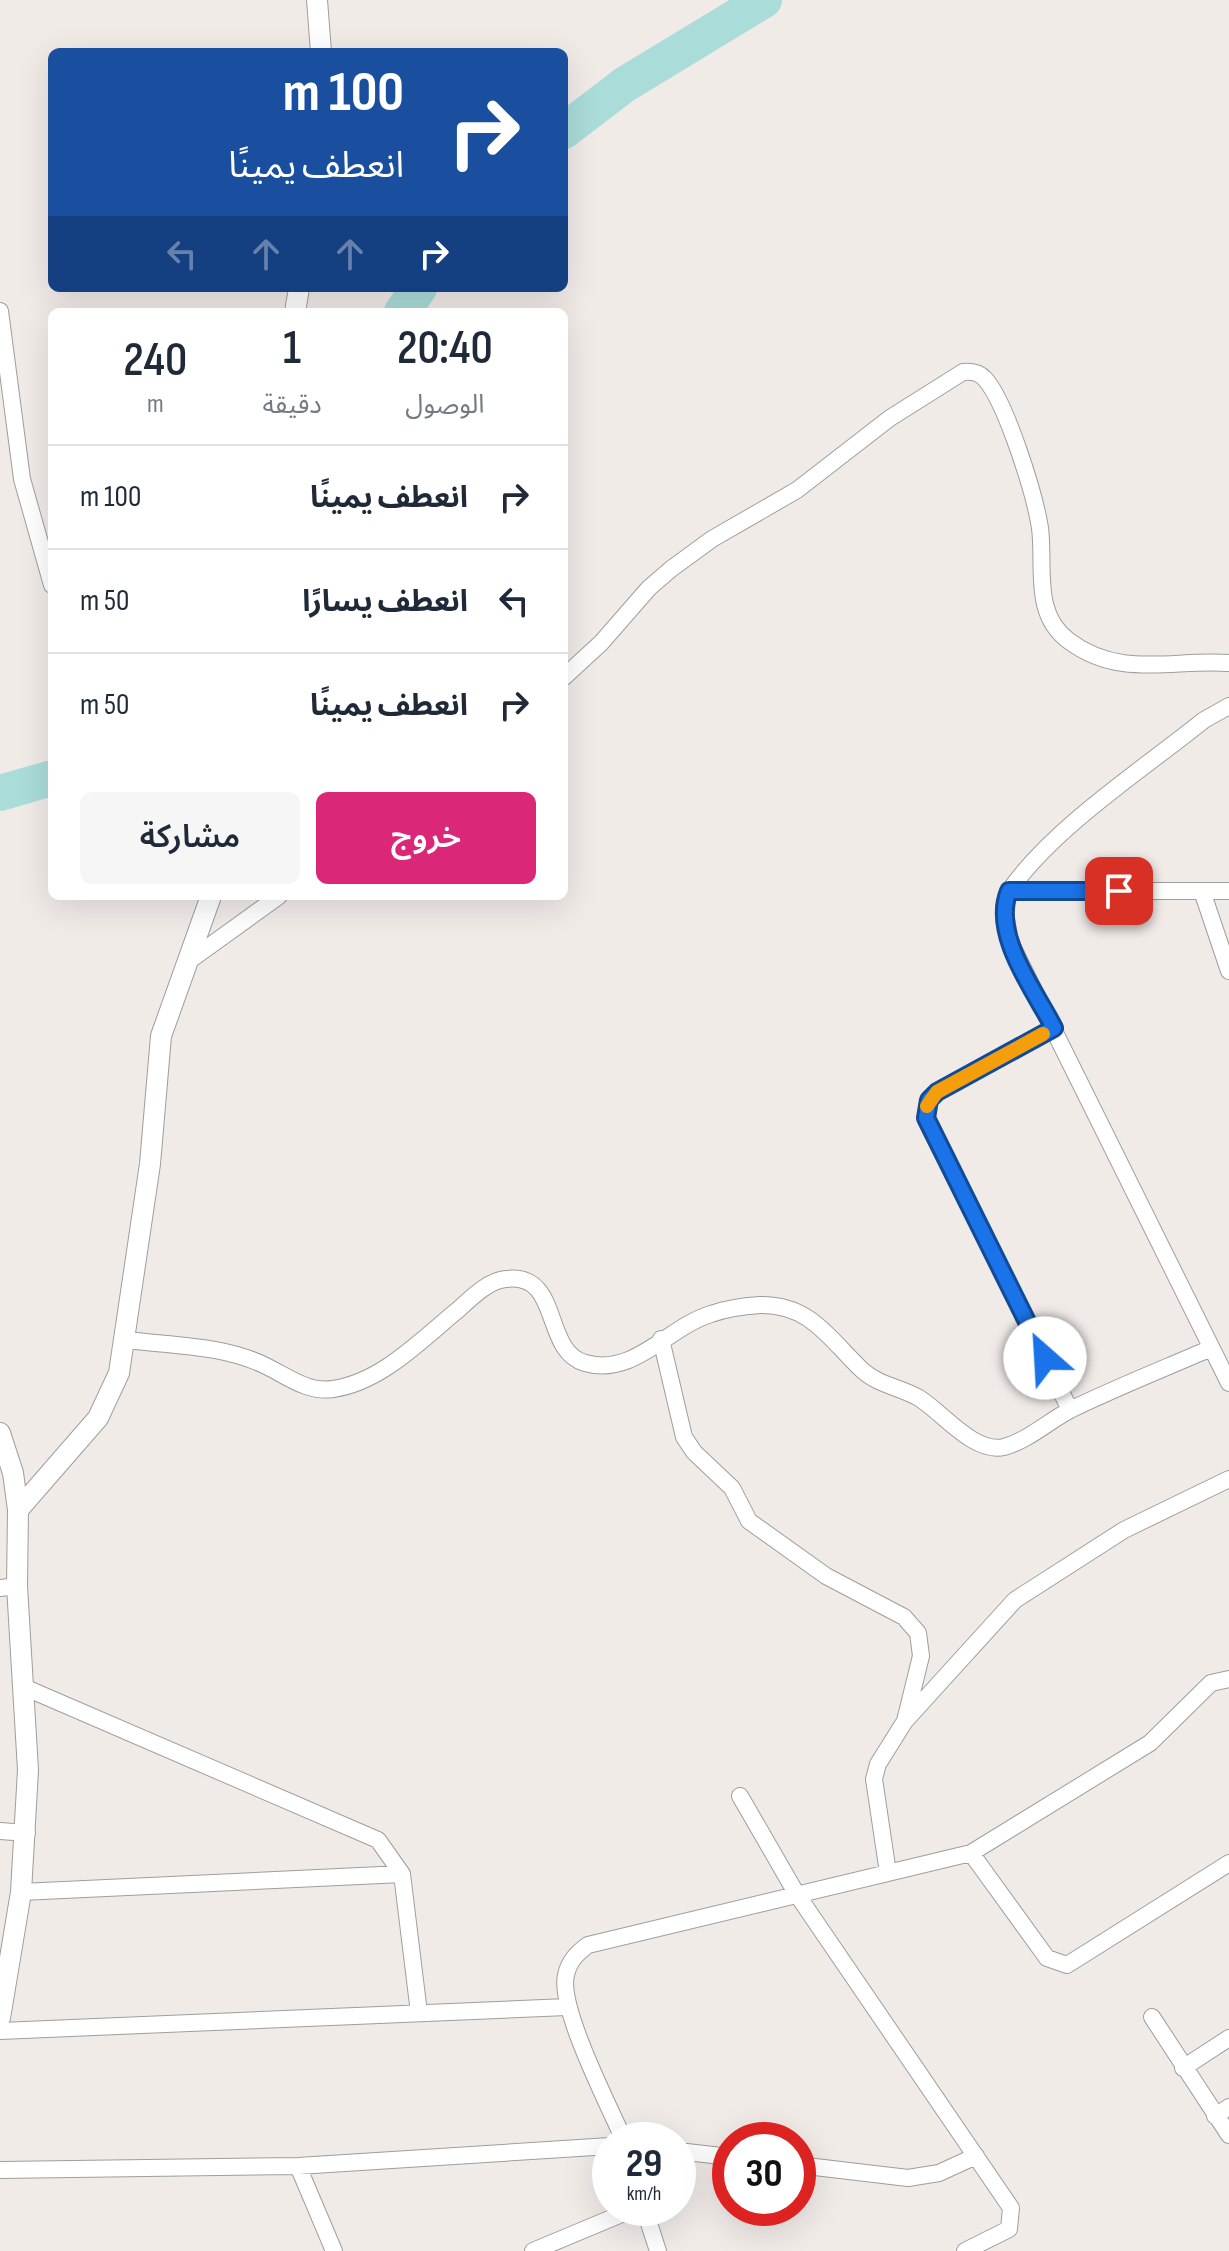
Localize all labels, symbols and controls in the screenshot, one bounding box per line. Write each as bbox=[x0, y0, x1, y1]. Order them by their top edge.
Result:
text: 100 m bbox=[283, 60, 404, 127]
icon: right bbox=[432, 80, 536, 184]
text: انعطف يمينًا bbox=[228, 145, 404, 188]
icon: left bbox=[160, 232, 204, 276]
icon: ahead bbox=[244, 232, 288, 276]
icon: ahead bbox=[328, 232, 372, 276]
icon: right bbox=[412, 232, 456, 276]
text: 1 bbox=[283, 320, 301, 377]
text: 20:40 bbox=[397, 320, 493, 377]
text: 240 bbox=[123, 332, 187, 389]
text: m bbox=[147, 389, 164, 420]
text: دقيقة bbox=[262, 390, 322, 421]
text: الوصول bbox=[405, 390, 484, 421]
icon: right bbox=[492, 475, 536, 519]
text: 100 m bbox=[80, 479, 141, 515]
text: انعطف يمينًا bbox=[310, 480, 468, 516]
icon: left bbox=[492, 579, 536, 623]
text: 50 m bbox=[80, 583, 129, 619]
text: انعطف يسارًا bbox=[302, 584, 468, 620]
icon: right bbox=[492, 683, 536, 727]
text: 50 m bbox=[80, 687, 129, 723]
text: انعطف يمينًا bbox=[310, 688, 468, 724]
button: مشاركة bbox=[80, 792, 300, 884]
button: خروج bbox=[316, 792, 536, 884]
pin bbox=[1085, 857, 1153, 925]
icon: arrive bbox=[1097, 869, 1141, 913]
position arrow bbox=[1003, 1316, 1087, 1400]
speed limit sign: 30 bbox=[712, 2122, 816, 2226]
text: 29 bbox=[626, 2140, 662, 2188]
text: km/h bbox=[627, 2182, 661, 2206]

